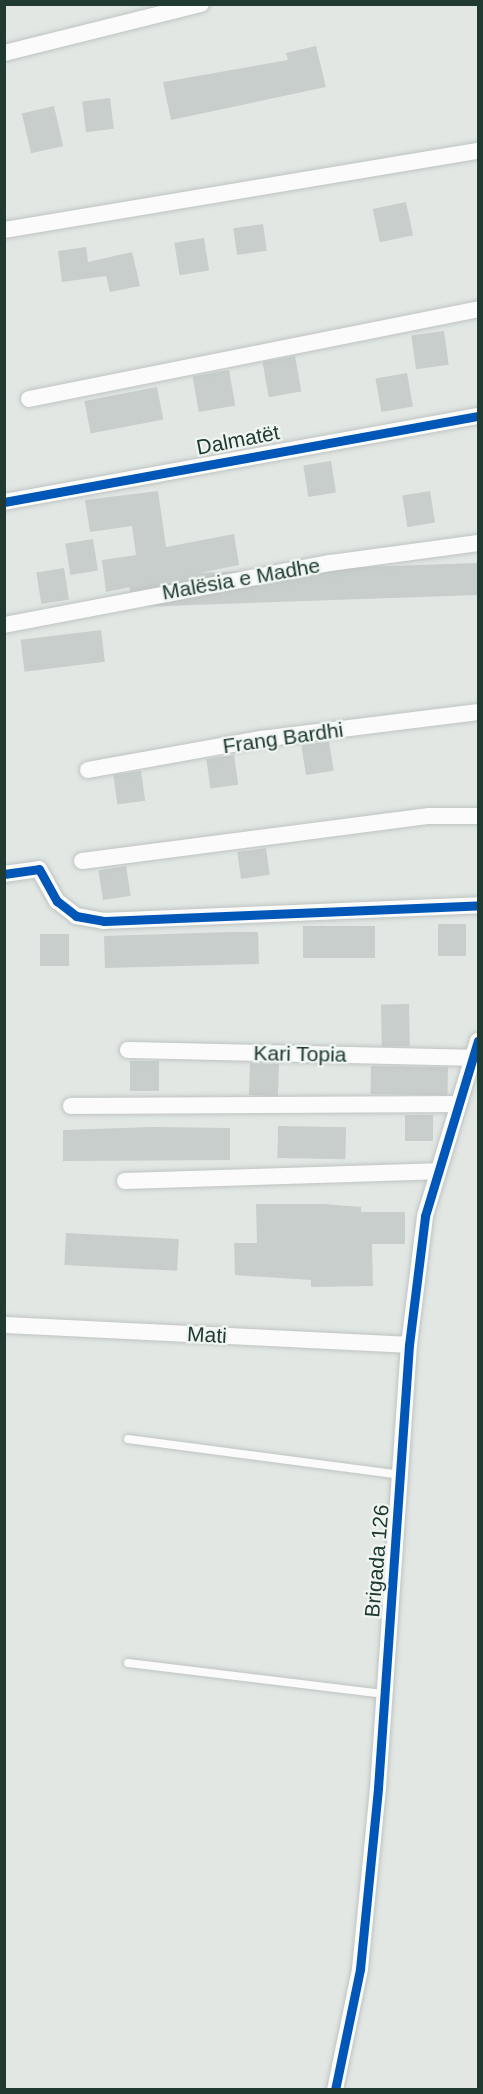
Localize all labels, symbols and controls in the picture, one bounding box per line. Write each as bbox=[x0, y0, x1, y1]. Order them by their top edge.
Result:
street label: Dalmatët bbox=[194, 420, 282, 460]
street label: Malësia e Madhe bbox=[160, 553, 322, 605]
street label: Frang Bardhi bbox=[221, 717, 345, 759]
street label: Kari Topia bbox=[253, 1041, 347, 1067]
street label: Mati bbox=[187, 1321, 227, 1349]
street label: Brigada 126 bbox=[360, 1503, 394, 1619]

